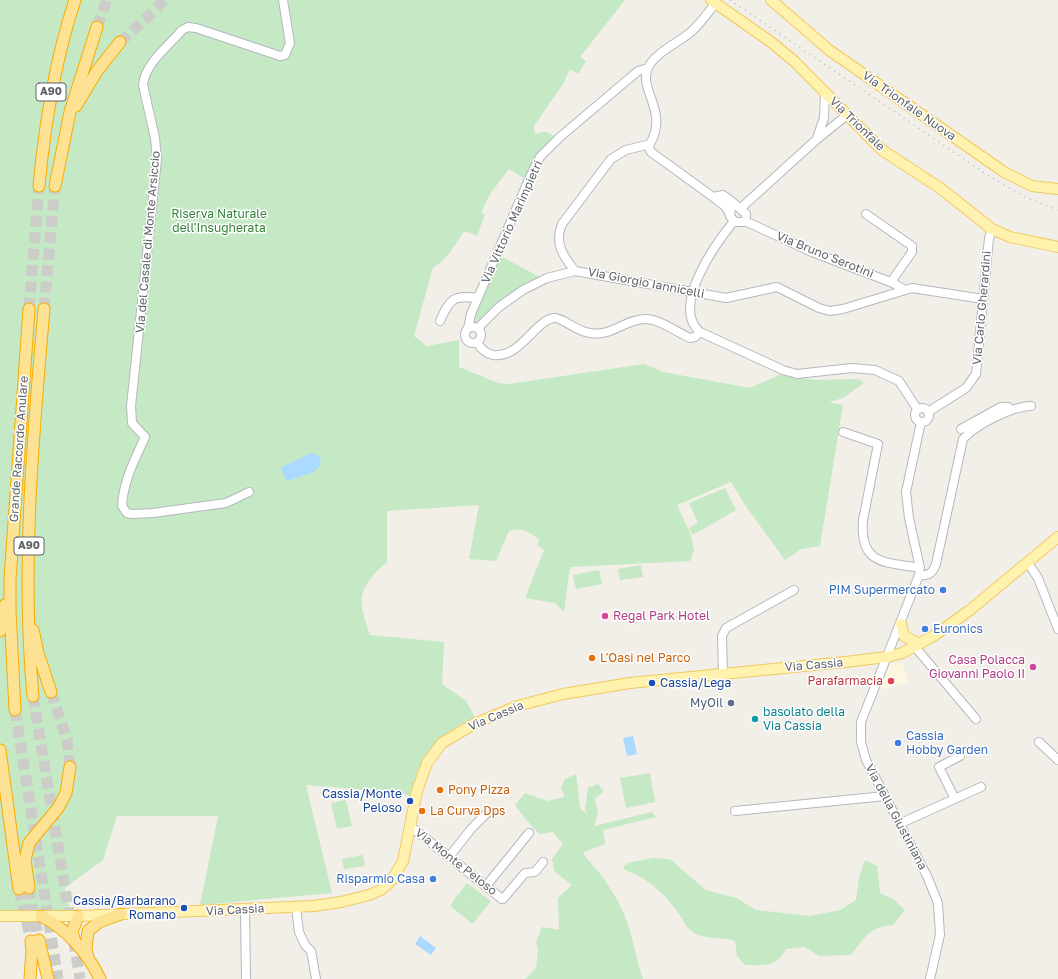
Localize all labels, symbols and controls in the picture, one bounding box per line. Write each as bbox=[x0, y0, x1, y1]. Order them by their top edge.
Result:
street label: Via Trionfale Nuova bbox=[859, 68, 959, 144]
road number: A90 bbox=[36, 83, 66, 101]
street label: Via Trionfale bbox=[826, 94, 888, 154]
street label: Via del Casale di Monte Arsiccio bbox=[133, 150, 163, 334]
street label: Via Vittorio Marimpietri bbox=[478, 158, 546, 286]
park label: Riserva Naturale dell'Insugherata bbox=[171, 207, 267, 235]
street label: Via Bruno Serotini bbox=[774, 229, 876, 281]
street label: Via Carlo Gherardini bbox=[970, 250, 994, 366]
street label: Via Giorgio Iannicelli bbox=[587, 265, 705, 301]
street label: Grande Raccordo Anulare bbox=[7, 375, 31, 523]
road number: A90 bbox=[14, 537, 44, 555]
place label: PIM Supermercato bbox=[829, 583, 935, 597]
marker: PIM Supermercato bbox=[938, 585, 948, 595]
place label: Regal Park Hotel bbox=[613, 609, 710, 623]
marker: Regal Park Hotel bbox=[600, 611, 610, 621]
place label: Euronics bbox=[933, 622, 983, 636]
marker: Euronics bbox=[920, 624, 930, 634]
place label: L'Oasi nel Parco bbox=[600, 651, 691, 665]
marker: L'Oasi nel Parco bbox=[587, 653, 597, 663]
place label: Casa Polacca Giovanni Paolo II bbox=[929, 653, 1025, 681]
street label: Via Cassia bbox=[784, 655, 844, 675]
marker: Casa Polacca Giovanni Paolo II bbox=[1028, 662, 1038, 672]
place label: Parafarmacia bbox=[808, 674, 883, 688]
place label: Cassia/Lega bbox=[660, 676, 731, 690]
marker: Parafarmacia bbox=[886, 676, 896, 686]
marker: Cassia/Lega bbox=[647, 678, 657, 688]
place label: MyOil bbox=[690, 696, 723, 710]
street label: Via Cassia bbox=[466, 698, 526, 734]
marker: MyOil bbox=[726, 698, 736, 708]
place label: basolato della Via Cassia bbox=[763, 705, 845, 733]
marker: basolato della Via Cassia bbox=[750, 714, 760, 724]
place label: Cassia Hobby Garden bbox=[906, 729, 988, 757]
marker: Cassia Hobby Garden bbox=[893, 738, 903, 748]
street label: Via della Giustiniana bbox=[862, 762, 930, 872]
place label: Pony Pizza bbox=[448, 783, 510, 797]
marker: Pony Pizza bbox=[435, 785, 445, 795]
place label: Cassia/Monte Peloso bbox=[322, 787, 402, 815]
marker: Cassia/Monte Peloso bbox=[405, 796, 415, 806]
place label: La Curva Dps bbox=[430, 804, 505, 818]
marker: La Curva Dps bbox=[417, 806, 427, 816]
street label: Via Monte Peloso bbox=[412, 826, 500, 898]
place label: Risparmio Casa bbox=[336, 872, 425, 886]
marker: Risparmio Casa bbox=[428, 874, 438, 884]
place label: Cassia/Barbarano Romano bbox=[73, 894, 176, 922]
street label: Via Cassia bbox=[205, 901, 265, 919]
marker: Cassia/Barbarano Romano bbox=[179, 903, 189, 913]

